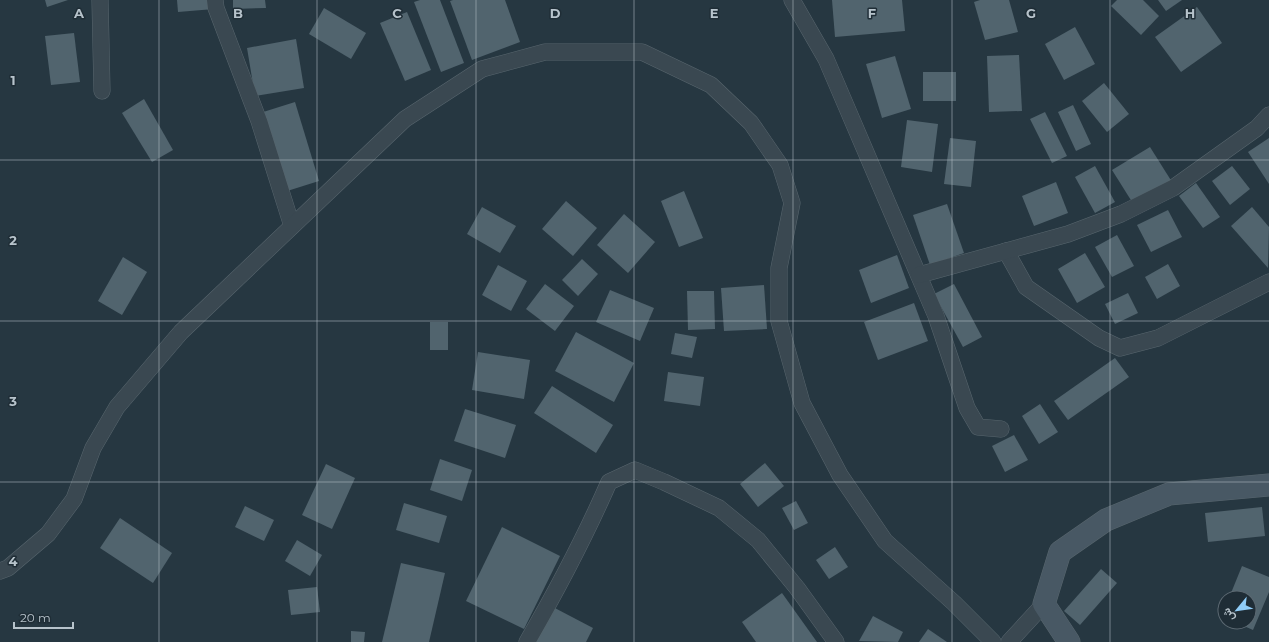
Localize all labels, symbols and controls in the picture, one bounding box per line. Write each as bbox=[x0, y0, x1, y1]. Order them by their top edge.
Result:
text: A bbox=[73, 5, 85, 21]
text: B bbox=[233, 5, 243, 21]
text: C bbox=[392, 5, 402, 21]
text: D bbox=[550, 5, 561, 21]
text: E bbox=[710, 5, 719, 21]
text: F bbox=[868, 5, 876, 21]
text: G bbox=[1026, 5, 1036, 21]
text: H bbox=[1185, 5, 1195, 21]
text: 1 bbox=[10, 72, 16, 88]
text: 2 bbox=[9, 232, 17, 248]
text: 3 bbox=[8, 393, 17, 409]
text: 4 bbox=[9, 553, 18, 569]
north arrow bbox=[1217, 590, 1257, 630]
scale bar bbox=[14, 604, 73, 630]
text: ش bbox=[1219, 606, 1238, 624]
text: 20 m bbox=[20, 610, 51, 625]

